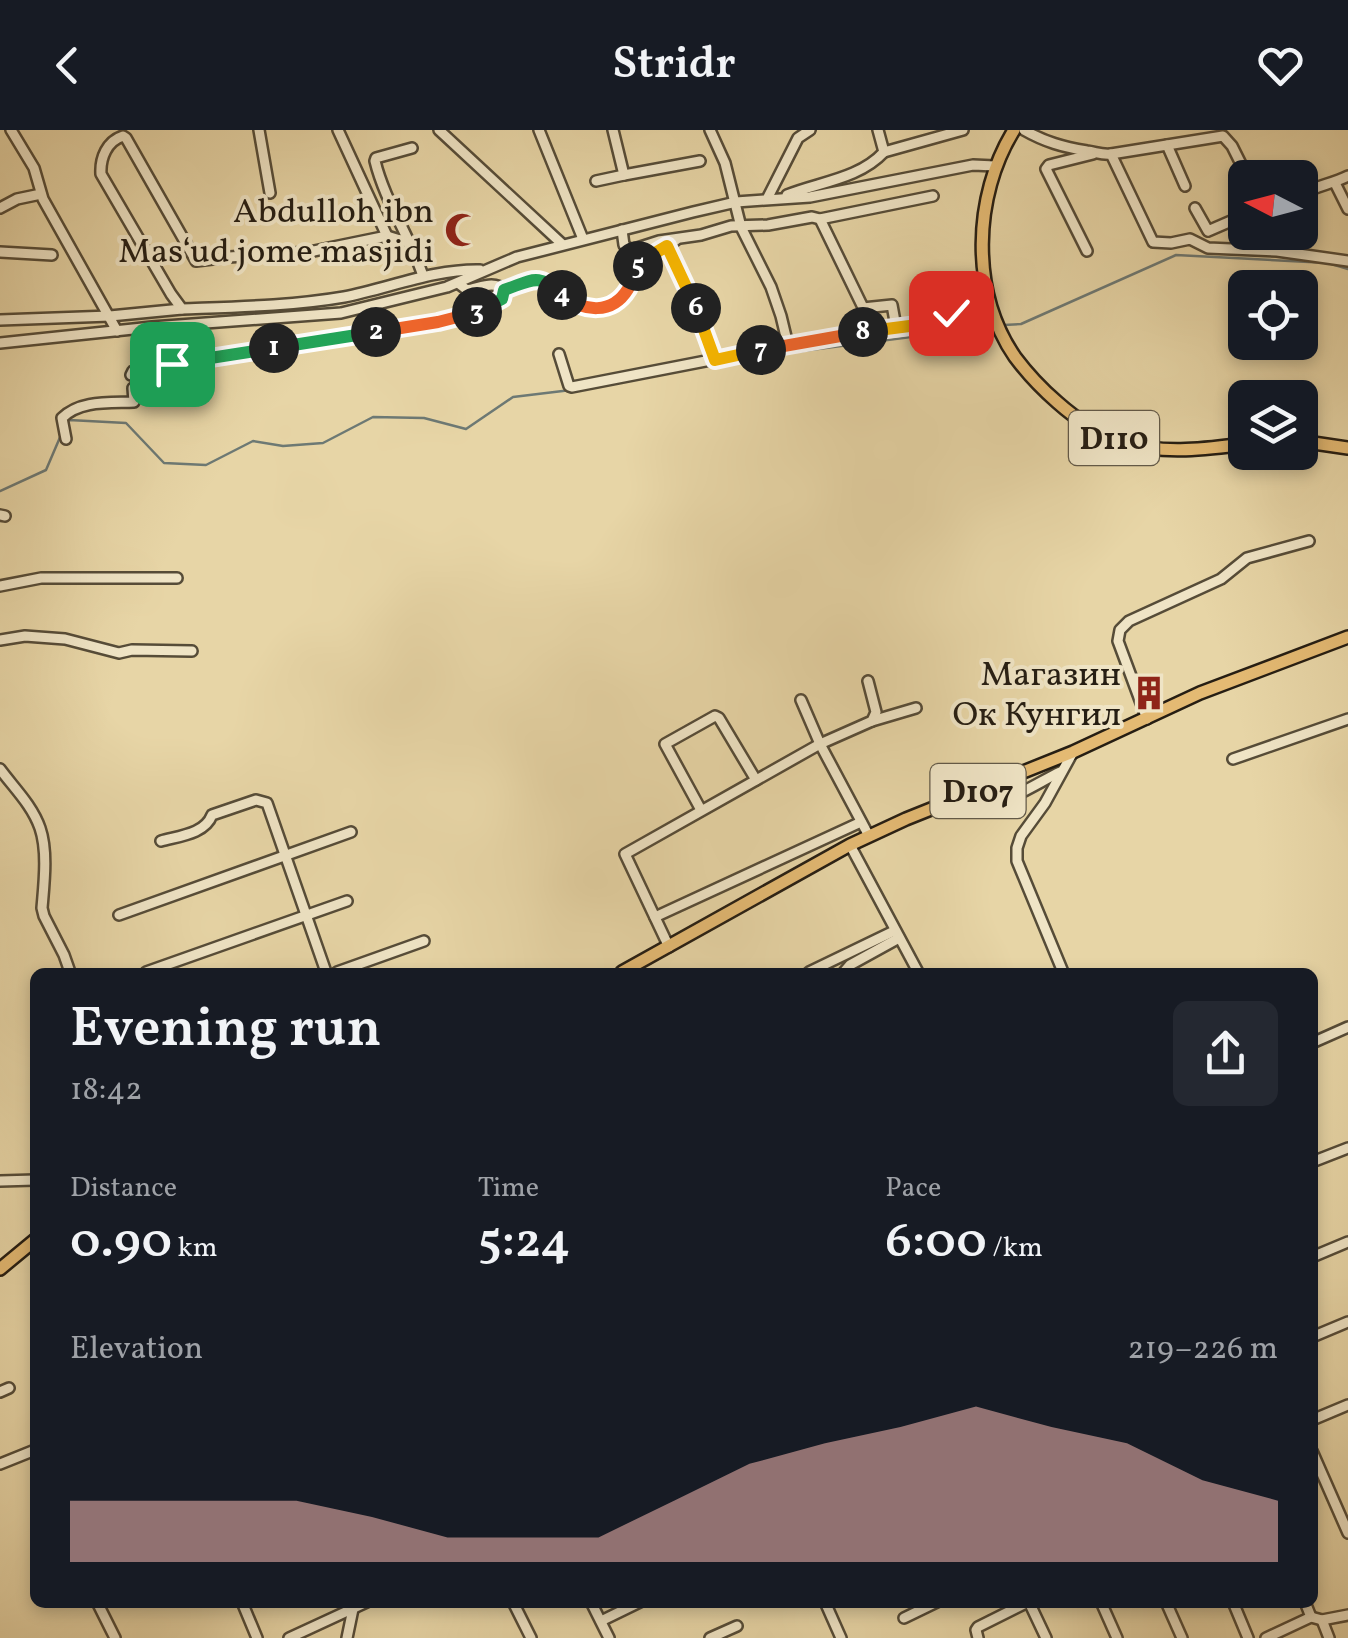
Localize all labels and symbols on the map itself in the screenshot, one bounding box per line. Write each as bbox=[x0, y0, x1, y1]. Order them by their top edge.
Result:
north arrow bbox=[1228, 160, 1318, 250]
place label: Abdulloh ibn Mas‘ud jome masjidi bbox=[118, 189, 434, 277]
mosque icon: Abdulloh ibn Mas‘ud jome masjidi bbox=[443, 211, 481, 249]
pin: 5 bbox=[613, 241, 663, 291]
pin: 4 bbox=[537, 270, 587, 320]
pin bbox=[909, 271, 994, 356]
pin: 6 bbox=[671, 283, 721, 333]
pin: 3 bbox=[452, 287, 502, 337]
pin: 2 bbox=[351, 307, 401, 357]
pin: 8 bbox=[838, 307, 888, 357]
pin bbox=[130, 322, 215, 407]
pin: 1 bbox=[249, 323, 299, 373]
pin: 7 bbox=[736, 325, 786, 375]
road number: D110 bbox=[1069, 411, 1159, 465]
place label: Магазин Ок Кунгил bbox=[953, 652, 1121, 740]
building icon: Магазин Ок Кунгил bbox=[1130, 674, 1168, 712]
road number: D107 bbox=[930, 764, 1026, 818]

